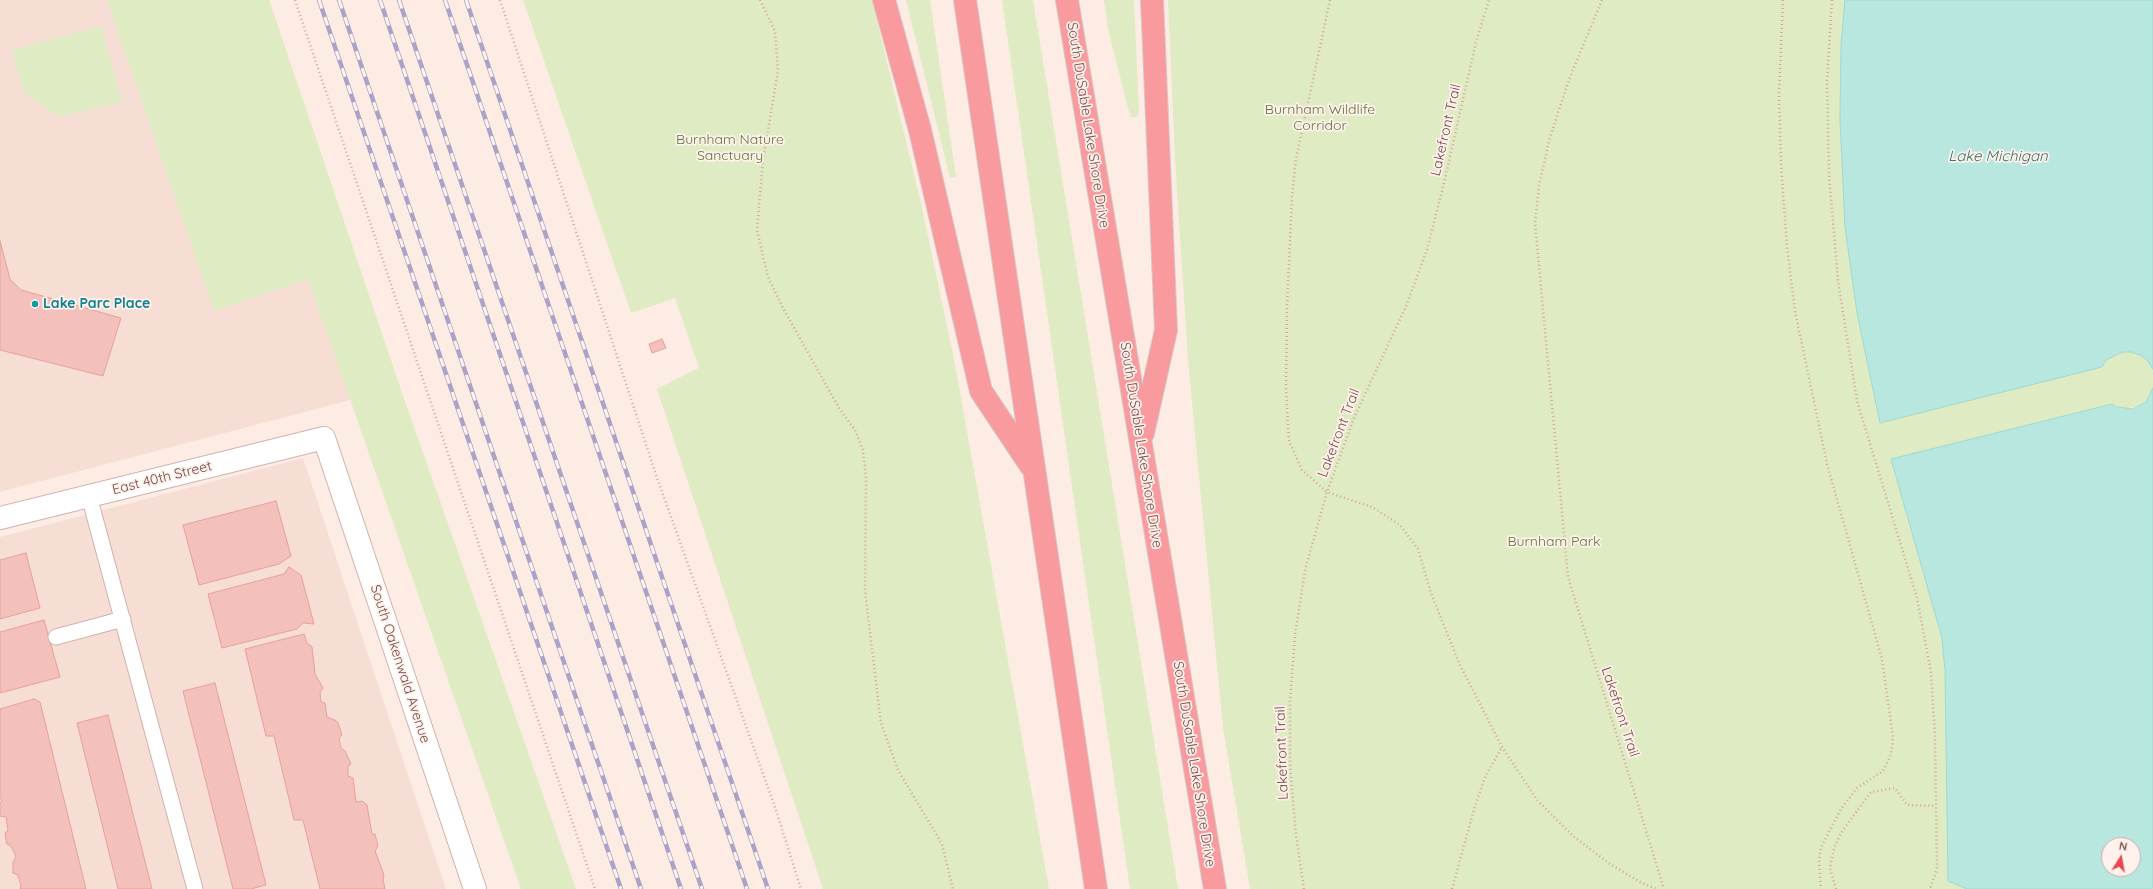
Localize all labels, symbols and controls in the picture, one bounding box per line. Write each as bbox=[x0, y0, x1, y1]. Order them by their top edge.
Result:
street label: South DuSable Lake Shore Drive bbox=[1063, 21, 1113, 229]
street label: Lakefront Trail bbox=[1427, 82, 1465, 178]
park label: Burnham Wildlife Corridor bbox=[1265, 102, 1375, 134]
park label: Burnham Nature Sanctuary bbox=[676, 132, 784, 164]
water label: Lake Michigan bbox=[1948, 147, 2048, 165]
place label: Lake Parc Place bbox=[43, 296, 150, 312]
marker: Lake Parc Place bbox=[30, 299, 40, 309]
street label: South DuSable Lake Shore Drive bbox=[1116, 341, 1166, 549]
street label: Lakefront Trail bbox=[1314, 386, 1364, 480]
street label: East 40th Street bbox=[110, 458, 214, 498]
park label: Burnham Park bbox=[1507, 534, 1601, 550]
street label: South Oakenwald Avenue bbox=[366, 583, 434, 745]
street label: South DuSable Lake Shore Drive bbox=[1169, 660, 1219, 868]
street label: Lakefront Trail bbox=[1598, 665, 1642, 759]
street label: Lakefront Trail bbox=[1272, 706, 1292, 800]
north arrow bbox=[2101, 837, 2141, 877]
text: N bbox=[2118, 839, 2128, 854]

